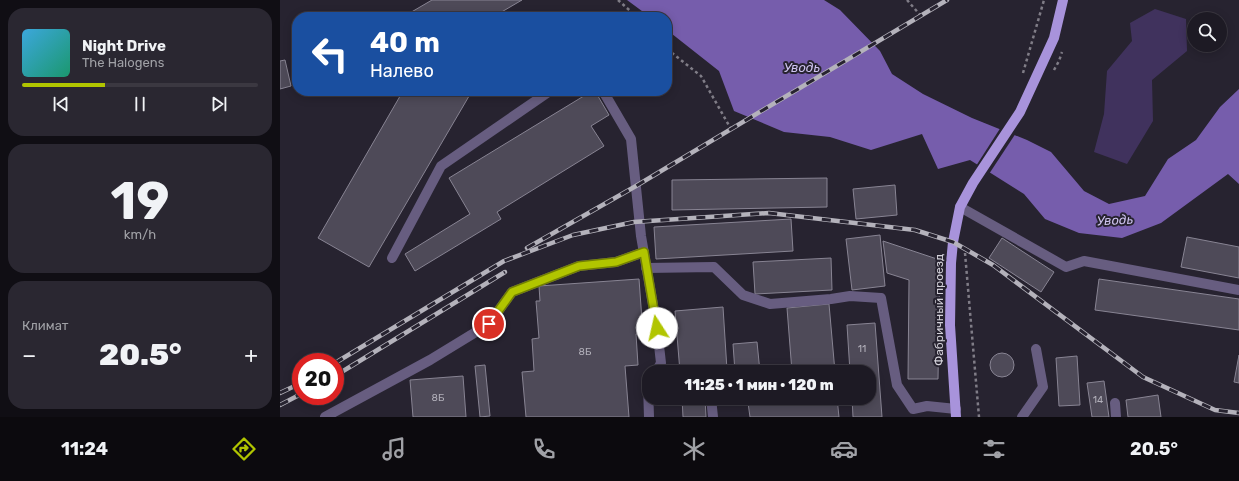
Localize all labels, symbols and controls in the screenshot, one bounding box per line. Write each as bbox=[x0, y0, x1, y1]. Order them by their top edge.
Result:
map controls bbox=[1187, 12, 1227, 52]
button: search bbox=[1187, 12, 1227, 52]
text: 40 m bbox=[370, 26, 440, 59]
icon: left bbox=[304, 28, 356, 80]
text: Night Drive bbox=[82, 37, 166, 55]
text: The Halogens bbox=[82, 55, 164, 70]
text: Налево bbox=[370, 60, 434, 82]
water label: Уводь bbox=[784, 60, 820, 75]
icon: previous bbox=[50, 93, 72, 115]
icon: pause bbox=[129, 93, 151, 115]
icon: next bbox=[208, 93, 230, 115]
text: 19 bbox=[110, 170, 170, 232]
water label: Уводь bbox=[1097, 212, 1134, 228]
text: km/h bbox=[124, 227, 156, 242]
street label: Фабричный проезд bbox=[932, 254, 946, 366]
pin bbox=[472, 307, 506, 341]
position arrow bbox=[636, 307, 678, 349]
icon: arrive bbox=[478, 313, 500, 335]
text: Климат bbox=[22, 318, 68, 333]
text: 20.5° bbox=[99, 337, 182, 373]
text: − bbox=[22, 342, 36, 369]
text: + bbox=[244, 342, 258, 369]
house number: 11 bbox=[858, 343, 866, 355]
house number: 8Б bbox=[579, 346, 592, 358]
speed limit sign: 20 bbox=[292, 353, 344, 405]
text: 11:25 · 1 мин · 120 m bbox=[684, 376, 834, 394]
house number: 8Б bbox=[432, 392, 445, 404]
house number: 14 bbox=[1093, 394, 1103, 406]
icon: directions bbox=[230, 435, 258, 463]
icon: music bbox=[380, 435, 408, 463]
icon: phone bbox=[530, 435, 558, 463]
icon: climate bbox=[680, 435, 708, 463]
icon: car bbox=[830, 435, 858, 463]
icon: filters bbox=[980, 435, 1008, 463]
text: 11:24 bbox=[61, 438, 108, 460]
text: 20.5° bbox=[1130, 438, 1178, 460]

